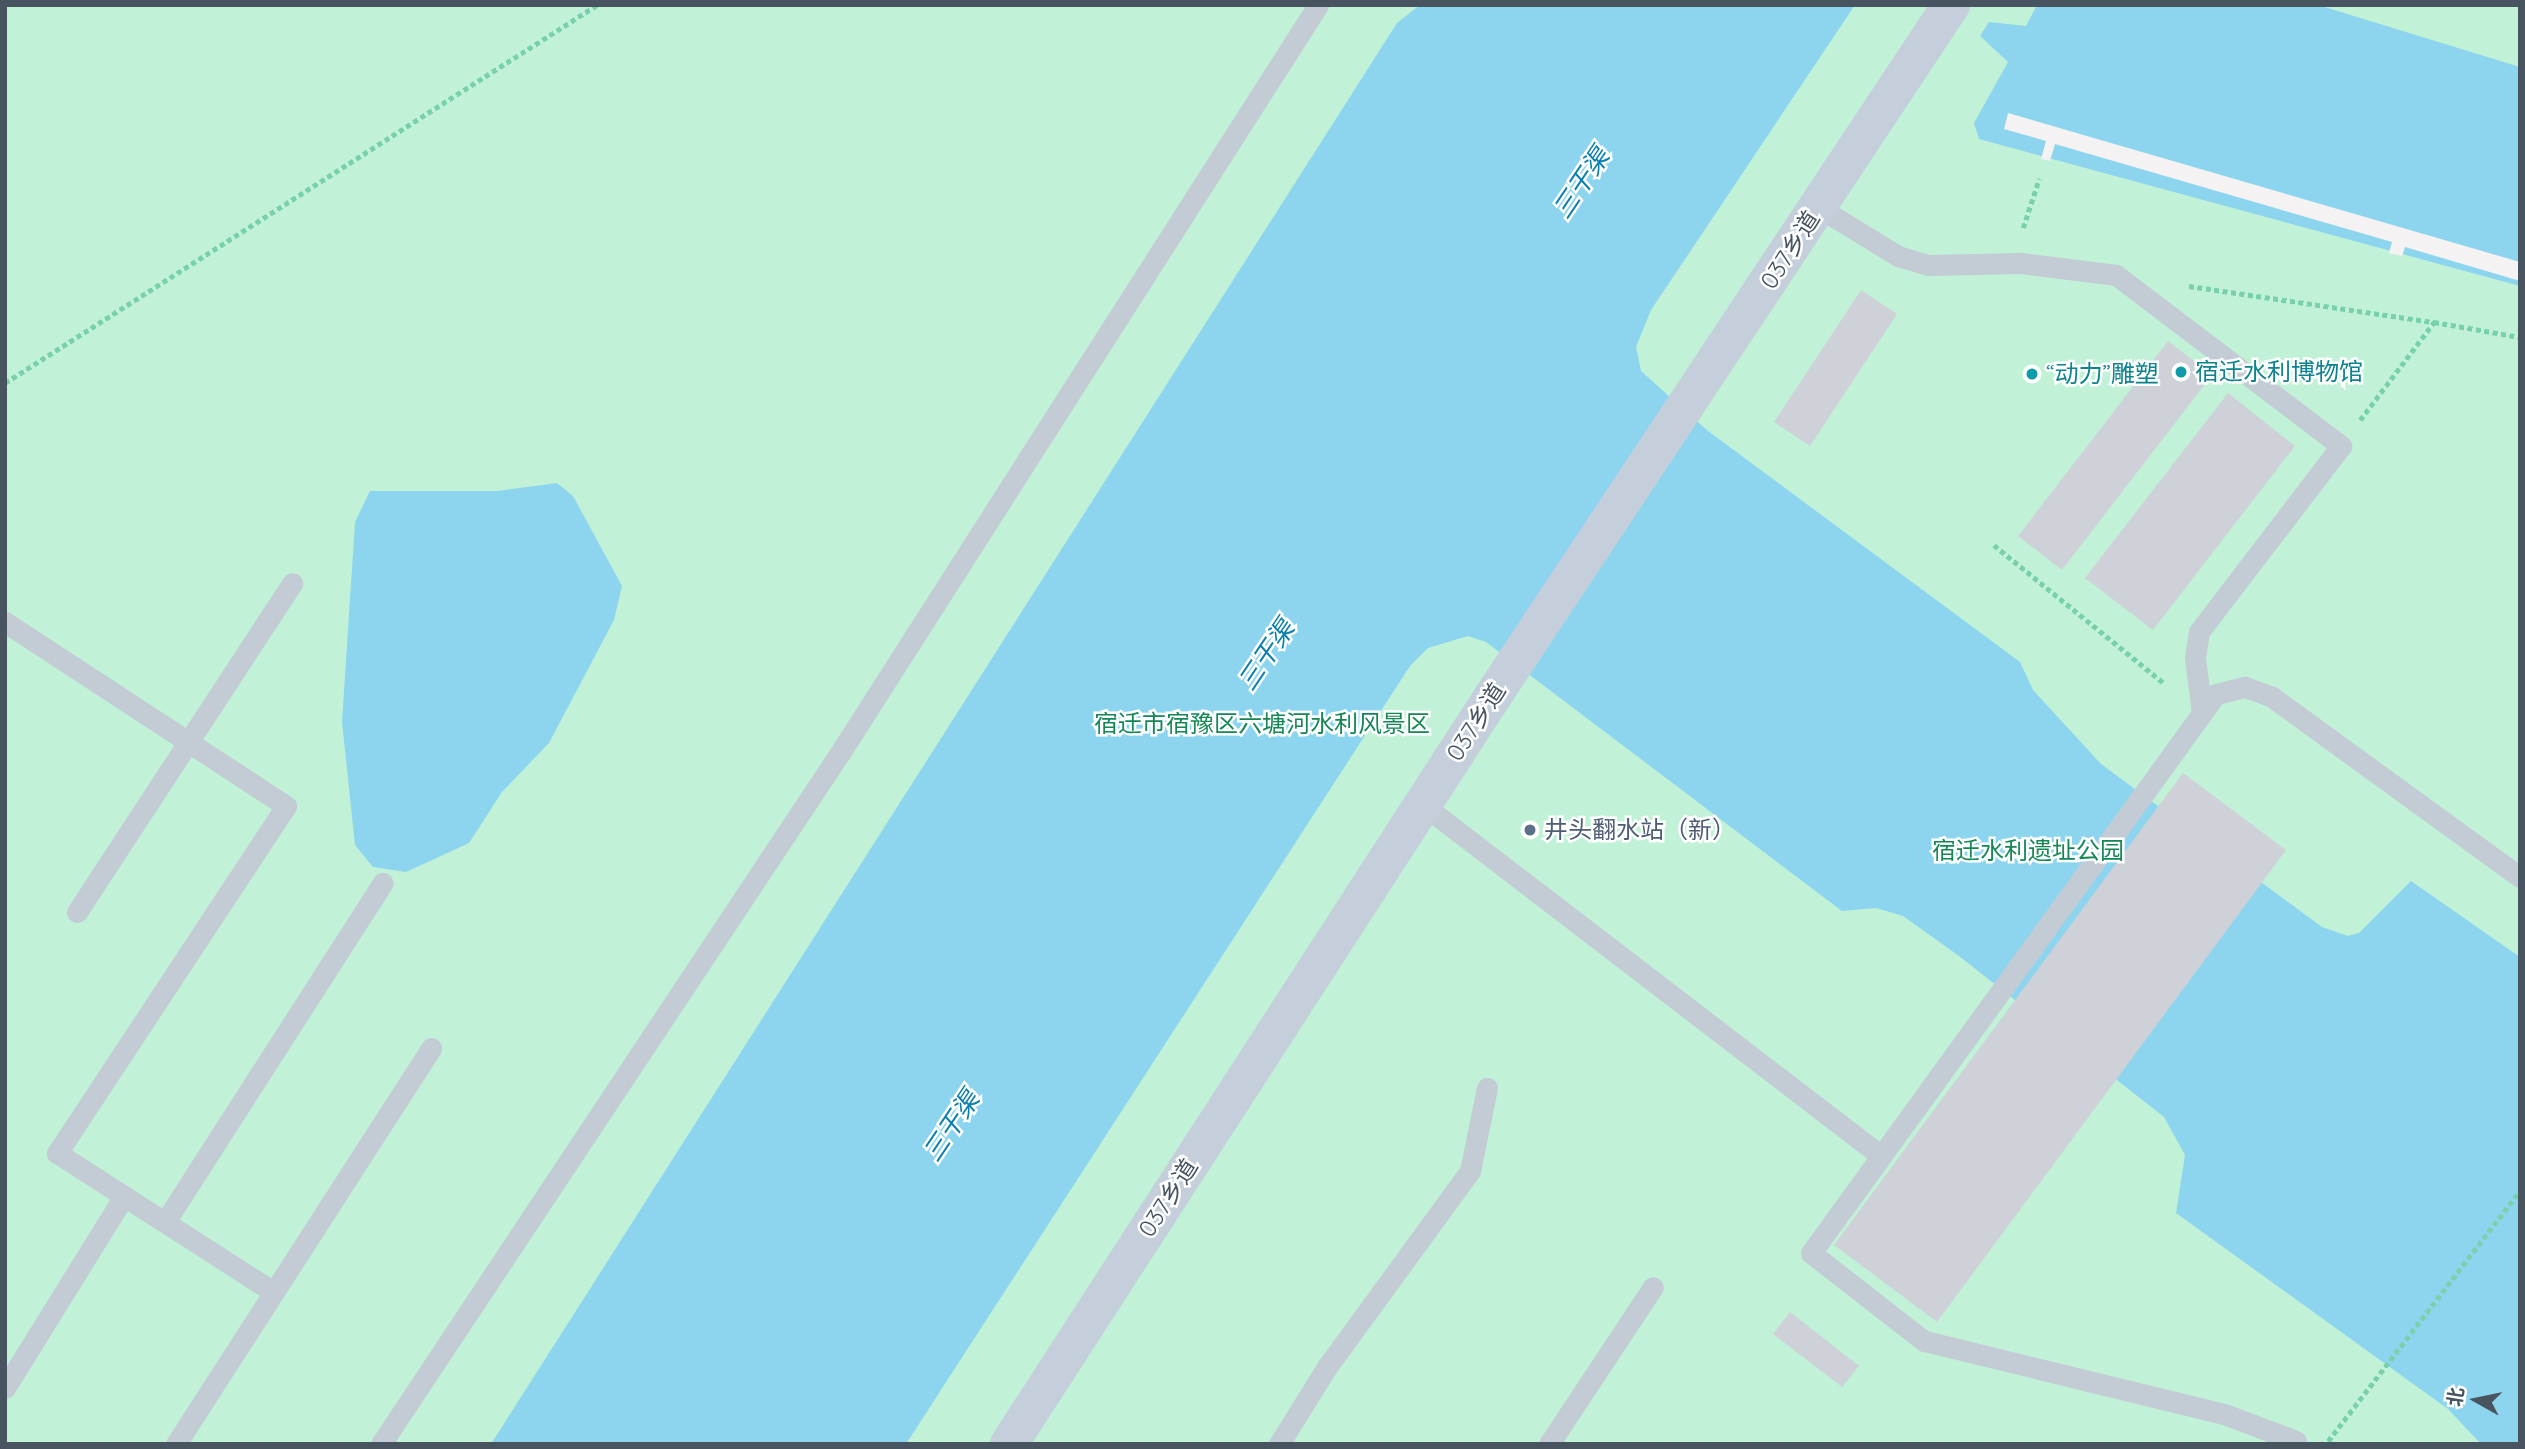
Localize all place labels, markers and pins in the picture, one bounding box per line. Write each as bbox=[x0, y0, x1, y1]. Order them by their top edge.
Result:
place label: 宿迁水利博物馆 bbox=[2195, 358, 2363, 386]
place label: “动力”雕塑 bbox=[2046, 360, 2159, 388]
marker: 宿迁水利博物馆 bbox=[2173, 364, 2189, 380]
marker: “动力”雕塑 bbox=[2024, 366, 2040, 382]
place label: 井头翻水站（新） bbox=[1544, 816, 1736, 844]
marker: 井头翻水站（新） bbox=[1522, 822, 1538, 838]

